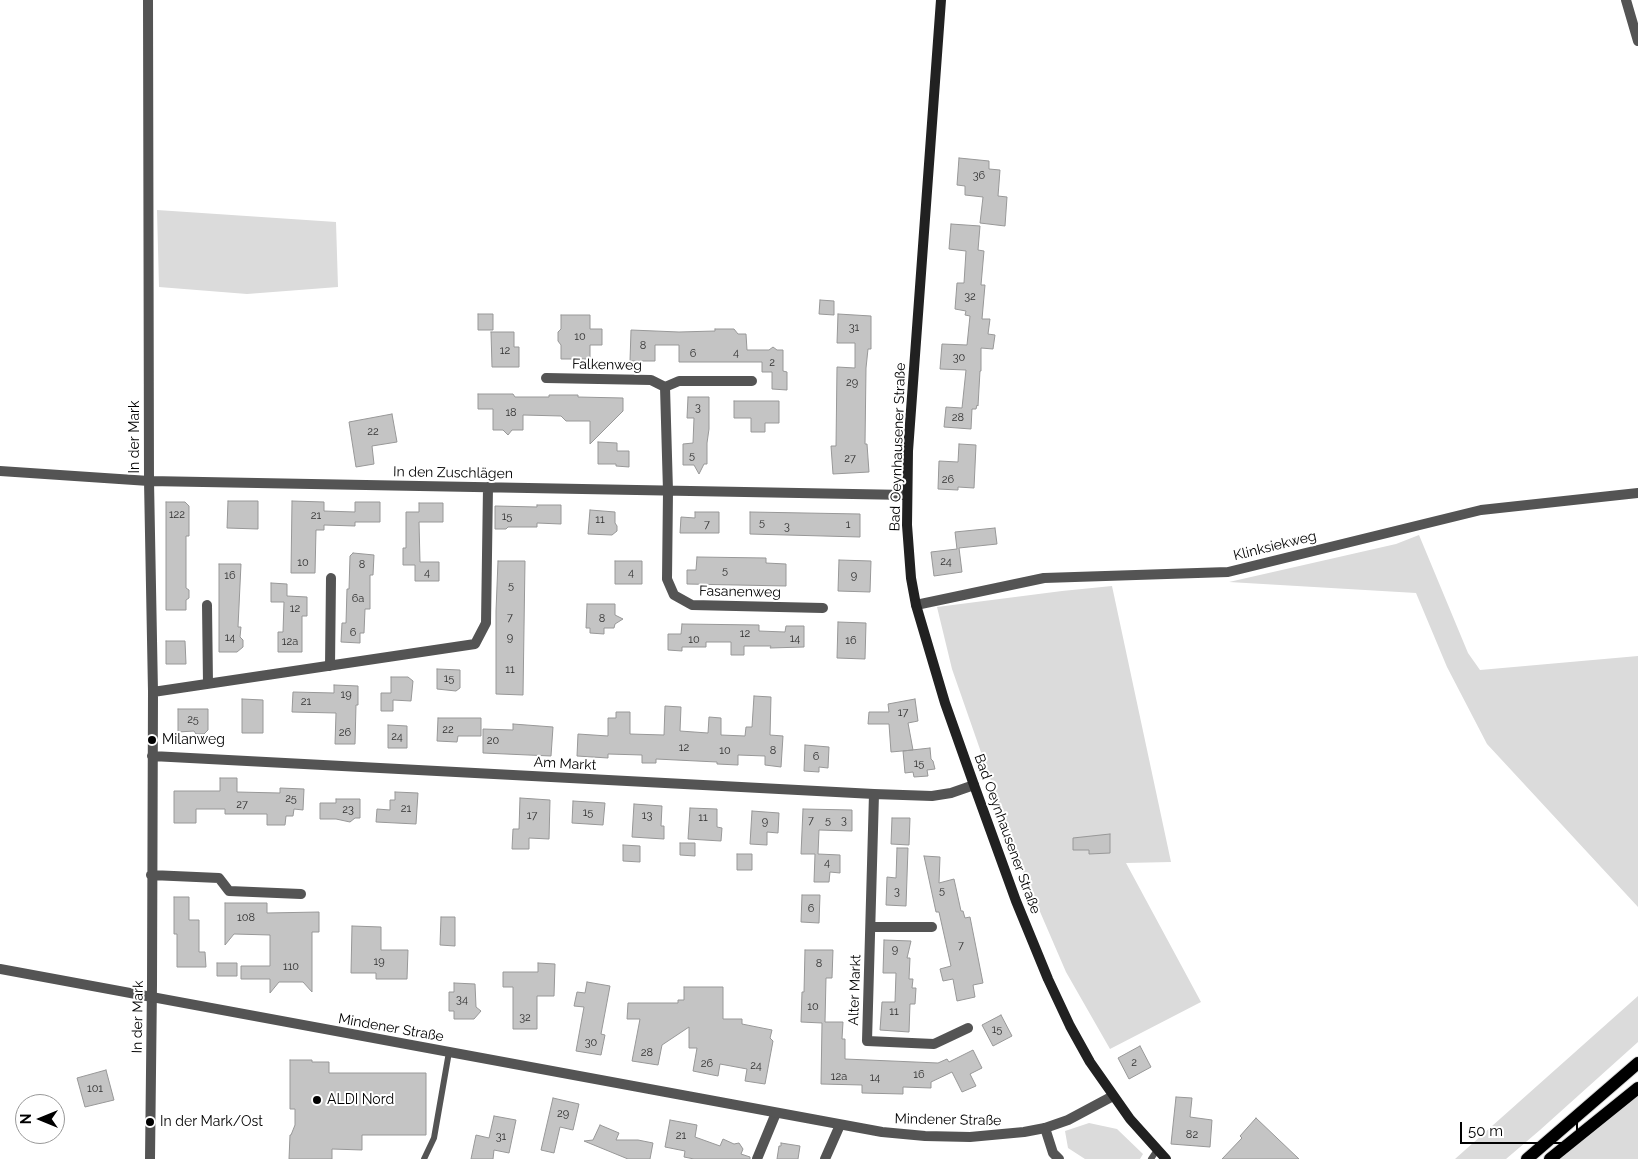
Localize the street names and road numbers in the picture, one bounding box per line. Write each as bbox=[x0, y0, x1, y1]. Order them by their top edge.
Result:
street label: Falkenweg bbox=[572, 356, 642, 374]
street label: Bad Oeynhausener Straße bbox=[887, 362, 909, 532]
street label: In der Mark bbox=[127, 401, 143, 473]
street label: In den Zuschlägen bbox=[393, 464, 513, 482]
street label: Klinksiekweg bbox=[1232, 528, 1318, 564]
street label: Fasanenweg bbox=[699, 583, 781, 601]
street label: Bad Oeynhausener Straße bbox=[970, 752, 1044, 916]
street label: Am Markt bbox=[533, 754, 597, 774]
street label: Alter Markt bbox=[845, 954, 865, 1026]
street label: In der Mark bbox=[129, 980, 147, 1054]
street label: Mindener Straße bbox=[337, 1010, 445, 1046]
street label: Mindener Straße bbox=[894, 1111, 1002, 1129]

